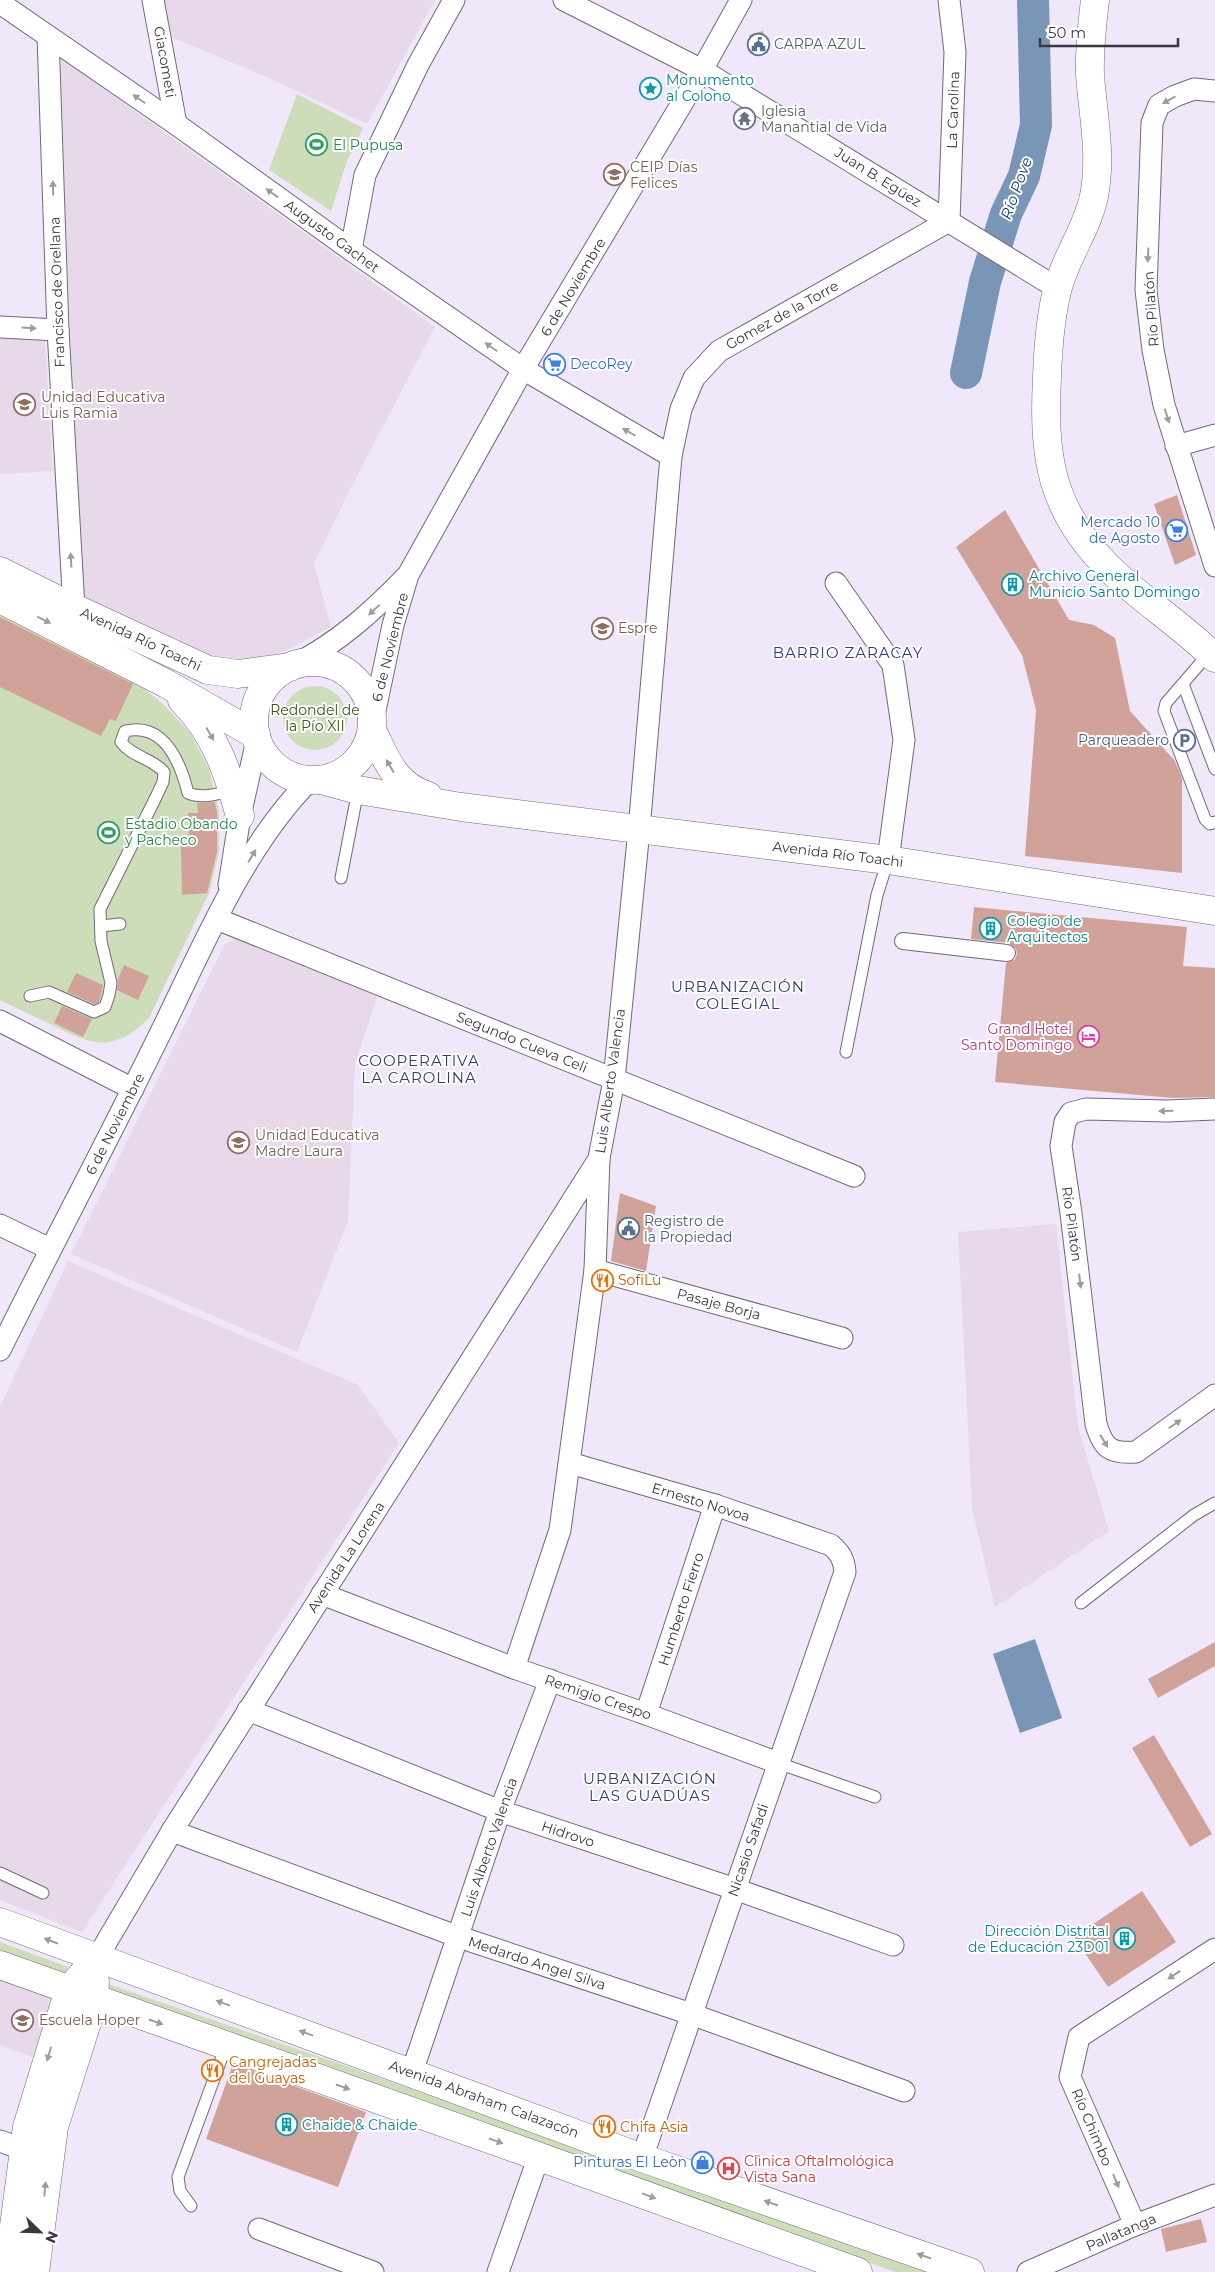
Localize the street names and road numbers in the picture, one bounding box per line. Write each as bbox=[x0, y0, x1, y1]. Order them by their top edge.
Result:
street label: Giacometi bbox=[150, 25, 180, 99]
street label: La Carolina bbox=[943, 71, 963, 149]
street label: Juan B. Egüez bbox=[830, 143, 925, 211]
street label: Augusto Gachet bbox=[281, 195, 383, 277]
street label: Francisco de Orellana bbox=[45, 216, 69, 368]
street label: 6 de Noviembre bbox=[536, 234, 610, 340]
street label: Río Pilatón bbox=[1139, 271, 1163, 347]
street label: Gomez de la Torre bbox=[722, 276, 842, 354]
street label: 6 de Noviembre bbox=[368, 591, 412, 703]
street label: Avenida Río Toachi bbox=[77, 603, 205, 675]
street label: Avenida Río Toachi bbox=[772, 837, 904, 871]
street label: Segundo Cueva Celi bbox=[454, 1007, 590, 1077]
street label: Luis Alberto Valencia bbox=[591, 1007, 629, 1155]
street label: 6 de Noviembre bbox=[82, 1070, 148, 1178]
street label: Río Pilatón bbox=[1058, 1185, 1086, 1263]
street label: Pasaje Borja bbox=[675, 1284, 763, 1324]
street label: Ernesto Novoa bbox=[650, 1479, 752, 1525]
street label: Avenida La Lorena bbox=[303, 1498, 389, 1616]
street label: Humberto Fierro bbox=[654, 1550, 708, 1668]
street label: Remigio Crespo bbox=[542, 1670, 654, 1724]
street label: Luis Alberto Valencia bbox=[457, 1775, 521, 1919]
street label: Nicasio Safadi bbox=[724, 1801, 772, 1899]
street label: Hidrovo bbox=[539, 1817, 597, 1851]
street label: Medardo Angel Silva bbox=[466, 1932, 608, 1994]
street label: Avenida Abraham Calazacón bbox=[387, 2056, 581, 2142]
street label: Río Chimbo bbox=[1068, 2085, 1117, 2169]
street label: Pallatanga bbox=[1083, 2209, 1159, 2255]

